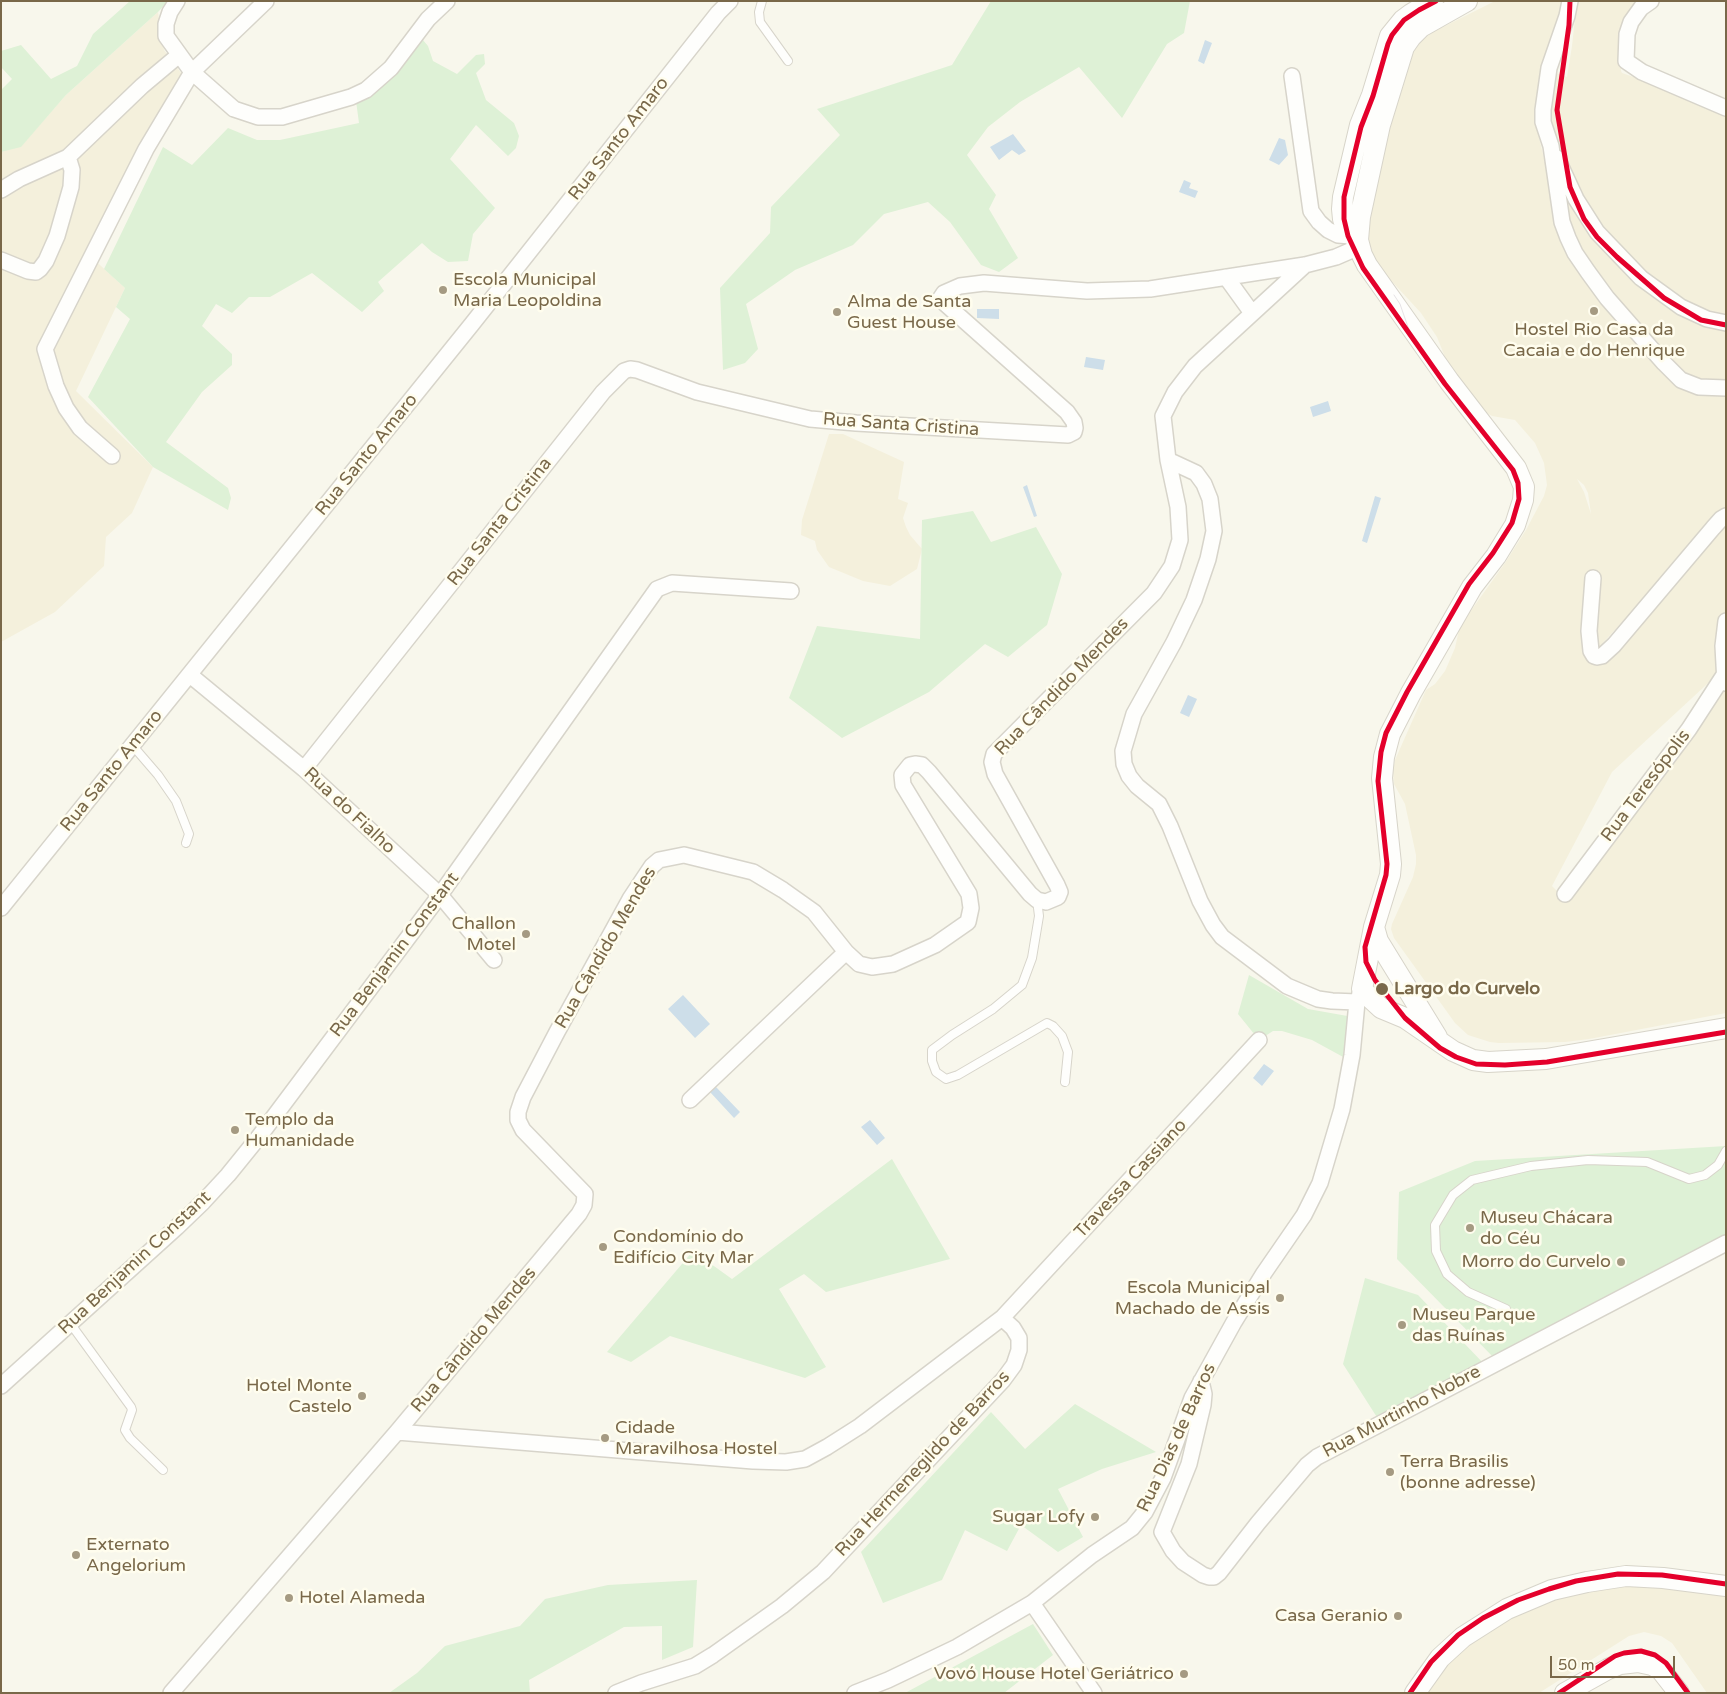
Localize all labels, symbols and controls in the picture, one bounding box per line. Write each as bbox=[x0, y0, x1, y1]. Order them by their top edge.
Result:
street label: Rua Santo Amaro bbox=[564, 73, 674, 205]
place label: Escola Municipal Maria Leopoldina bbox=[453, 269, 602, 312]
marker: Escola Municipal Maria Leopoldina bbox=[437, 284, 449, 296]
place label: Alma de Santa Guest House bbox=[847, 291, 971, 334]
marker: Hostel Rio Casa da Cacaia e do Henrique bbox=[1588, 305, 1600, 317]
marker: Alma de Santa Guest House bbox=[831, 306, 843, 318]
place label: Hostel Rio Casa da Cacaia e do Henrique bbox=[1503, 319, 1685, 362]
street label: Rua Santo Amaro bbox=[311, 390, 423, 520]
street label: Rua Santa Cristina bbox=[822, 409, 980, 441]
street label: Rua Santa Cristina bbox=[443, 454, 557, 590]
street label: Rua Cândido Mendes bbox=[991, 614, 1133, 760]
street label: Rua Santo Amaro bbox=[56, 706, 168, 836]
street label: Rua Teresópolis bbox=[1597, 726, 1695, 846]
street label: Rua do Fialho bbox=[299, 763, 399, 859]
street label: Rua Cândido Mendes bbox=[551, 863, 661, 1033]
street label: Rua Benjamin Constant bbox=[326, 868, 464, 1042]
place label: Challon Motel bbox=[452, 913, 516, 956]
marker: Challon Motel bbox=[520, 928, 532, 940]
place label: Largo do Curvelo bbox=[1394, 978, 1540, 1000]
marker: Largo do Curvelo bbox=[1374, 981, 1390, 997]
place label: Templo da Humanidade bbox=[245, 1109, 354, 1152]
street label: Travessa Cassiano bbox=[1070, 1115, 1192, 1243]
marker: Templo da Humanidade bbox=[229, 1124, 241, 1136]
street label: Rua Benjamin Constant bbox=[54, 1187, 216, 1339]
place label: Museu Chácara do Céu bbox=[1480, 1207, 1613, 1250]
marker: Museu Chácara do Céu bbox=[1464, 1222, 1476, 1234]
place label: Condomínio do Edifício City Mar bbox=[613, 1226, 754, 1268]
marker: Condomínio do Edifício City Mar bbox=[597, 1241, 609, 1253]
place label: Morro do Curvelo bbox=[1462, 1251, 1611, 1273]
marker: Morro do Curvelo bbox=[1615, 1256, 1627, 1268]
street label: Rua Cândido Mendes bbox=[407, 1263, 541, 1417]
place label: Escola Municipal Machado de Assis bbox=[1115, 1277, 1270, 1320]
marker: Escola Municipal Machado de Assis bbox=[1274, 1292, 1286, 1304]
place label: Museu Parque das Ruínas bbox=[1412, 1304, 1535, 1346]
marker: Museu Parque das Ruínas bbox=[1396, 1319, 1408, 1331]
street label: Rua Dias de Barros bbox=[1133, 1360, 1221, 1516]
street label: Rua Murtinho Nobre bbox=[1319, 1361, 1485, 1463]
street label: Rua Hermenegildo de Barros bbox=[831, 1367, 1015, 1561]
place label: Hotel Monte Castelo bbox=[246, 1375, 352, 1418]
marker: Hotel Monte Castelo bbox=[356, 1390, 368, 1402]
place label: Cidade Maravilhosa Hostel bbox=[615, 1417, 777, 1460]
marker: Cidade Maravilhosa Hostel bbox=[599, 1432, 611, 1444]
place label: Terra Brasilis (bonne adresse) bbox=[1400, 1451, 1536, 1494]
marker: Terra Brasilis (bonne adresse) bbox=[1384, 1466, 1396, 1478]
place label: Sugar Lofy bbox=[992, 1506, 1085, 1528]
marker: Sugar Lofy bbox=[1089, 1511, 1101, 1523]
place label: Externato Angelorium bbox=[86, 1534, 186, 1576]
marker: Externato Angelorium bbox=[70, 1549, 82, 1561]
place label: Hotel Alameda bbox=[299, 1587, 425, 1609]
marker: Hotel Alameda bbox=[283, 1592, 295, 1604]
place label: Casa Geranio bbox=[1275, 1605, 1388, 1627]
marker: Casa Geranio bbox=[1392, 1610, 1404, 1622]
scale bar bbox=[1552, 1646, 1677, 1678]
text: 50 m bbox=[1558, 1656, 1595, 1674]
place label: Vovó House Hotel Geriátrico bbox=[934, 1663, 1174, 1685]
marker: Vovó House Hotel Geriátrico bbox=[1178, 1668, 1190, 1680]

